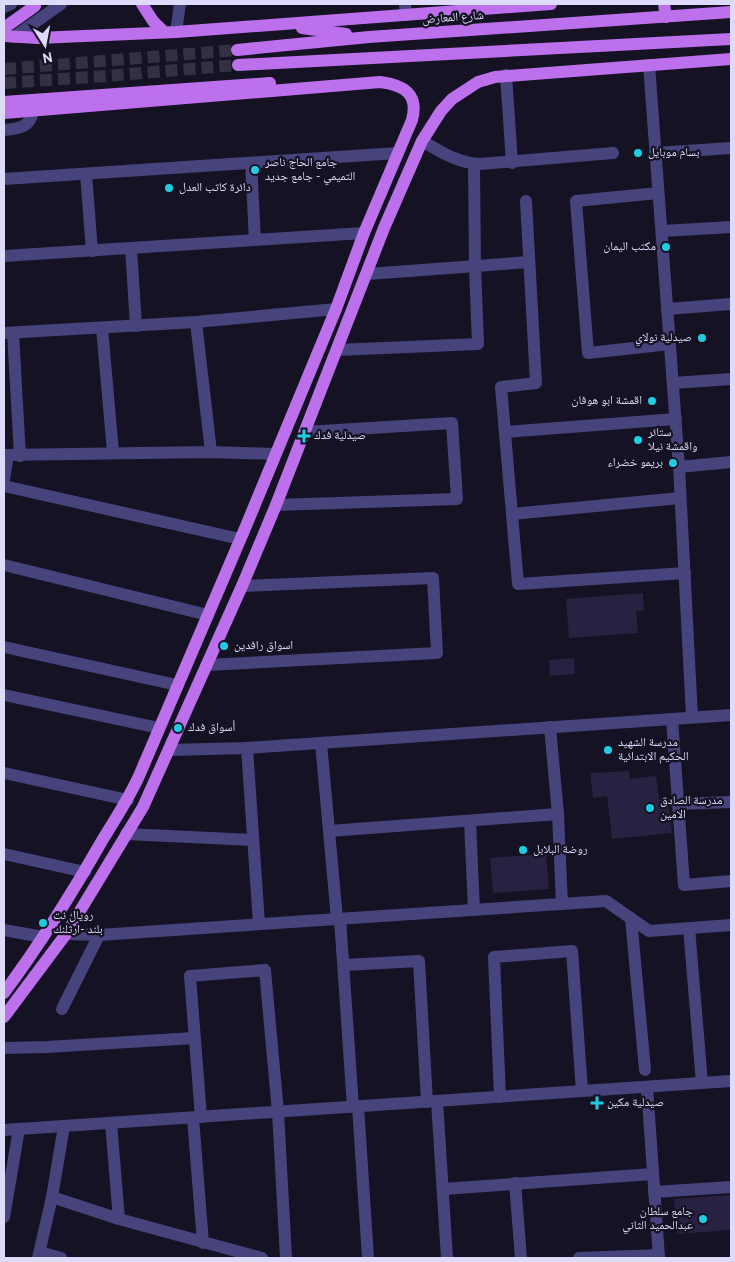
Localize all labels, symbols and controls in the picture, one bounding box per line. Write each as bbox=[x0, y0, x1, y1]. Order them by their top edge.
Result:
street label: شارع المعارض bbox=[422, 8, 484, 28]
north arrow bbox=[20, 20, 70, 70]
text: N bbox=[41, 47, 54, 66]
place label: بسام موبايل bbox=[648, 145, 700, 161]
marker: بسام موبايل bbox=[632, 147, 644, 159]
place label: جامع الحاج ناصر التميمي - جامع جديد bbox=[264, 155, 356, 186]
marker: جامع الحاج ناصر التميمي - جامع جديد bbox=[249, 164, 261, 176]
place label: دائرة كاتب العدل bbox=[179, 180, 251, 196]
marker: دائرة كاتب العدل bbox=[163, 182, 175, 194]
place label: مكتب اليمان bbox=[603, 239, 656, 255]
marker: مكتب اليمان bbox=[660, 241, 672, 253]
place label: صيدلية نولاي bbox=[635, 330, 692, 347]
marker: صيدلية نولاي bbox=[696, 332, 708, 344]
place label: اقمشة ابو هوفان bbox=[572, 393, 642, 409]
marker: اقمشة ابو هوفان bbox=[646, 395, 658, 407]
place label: ستائر واقمشة نيلا bbox=[647, 425, 698, 455]
place label: صيدلية فدك bbox=[314, 428, 366, 444]
marker: صيدلية فدك bbox=[298, 430, 310, 442]
marker: ستائر واقمشة نيلا bbox=[632, 434, 644, 446]
place label: بريمو خضراء bbox=[607, 455, 663, 471]
marker: بريمو خضراء bbox=[667, 457, 679, 469]
place label: اسواق رافدين bbox=[234, 638, 293, 654]
marker: اسواق رافدين bbox=[218, 640, 230, 652]
place label: أسواق فدك bbox=[188, 720, 235, 736]
marker: أسواق فدك bbox=[172, 722, 184, 734]
place label: مدرسة الشهيد الحكيم الابتدائية bbox=[618, 735, 689, 765]
marker: مدرسة الشهيد الحكيم الابتدائية bbox=[602, 744, 614, 756]
place label: مدرسة الصادق الامين bbox=[660, 793, 722, 823]
marker: مدرسة الصادق الامين bbox=[644, 802, 656, 814]
place label: روضة البلابل bbox=[533, 842, 588, 858]
marker: روضة البلابل bbox=[517, 844, 529, 856]
place label: رويال نت بلند -ارثلنك bbox=[53, 908, 103, 938]
marker: رويال نت بلند -ارثلنك bbox=[37, 917, 49, 929]
place label: صيدلية مكين bbox=[607, 1095, 664, 1111]
marker: صيدلية مكين bbox=[591, 1097, 603, 1109]
place label: جامع سلطان عبدالحميد الثاني bbox=[622, 1204, 693, 1235]
marker: جامع سلطان عبدالحميد الثاني bbox=[697, 1213, 709, 1225]

